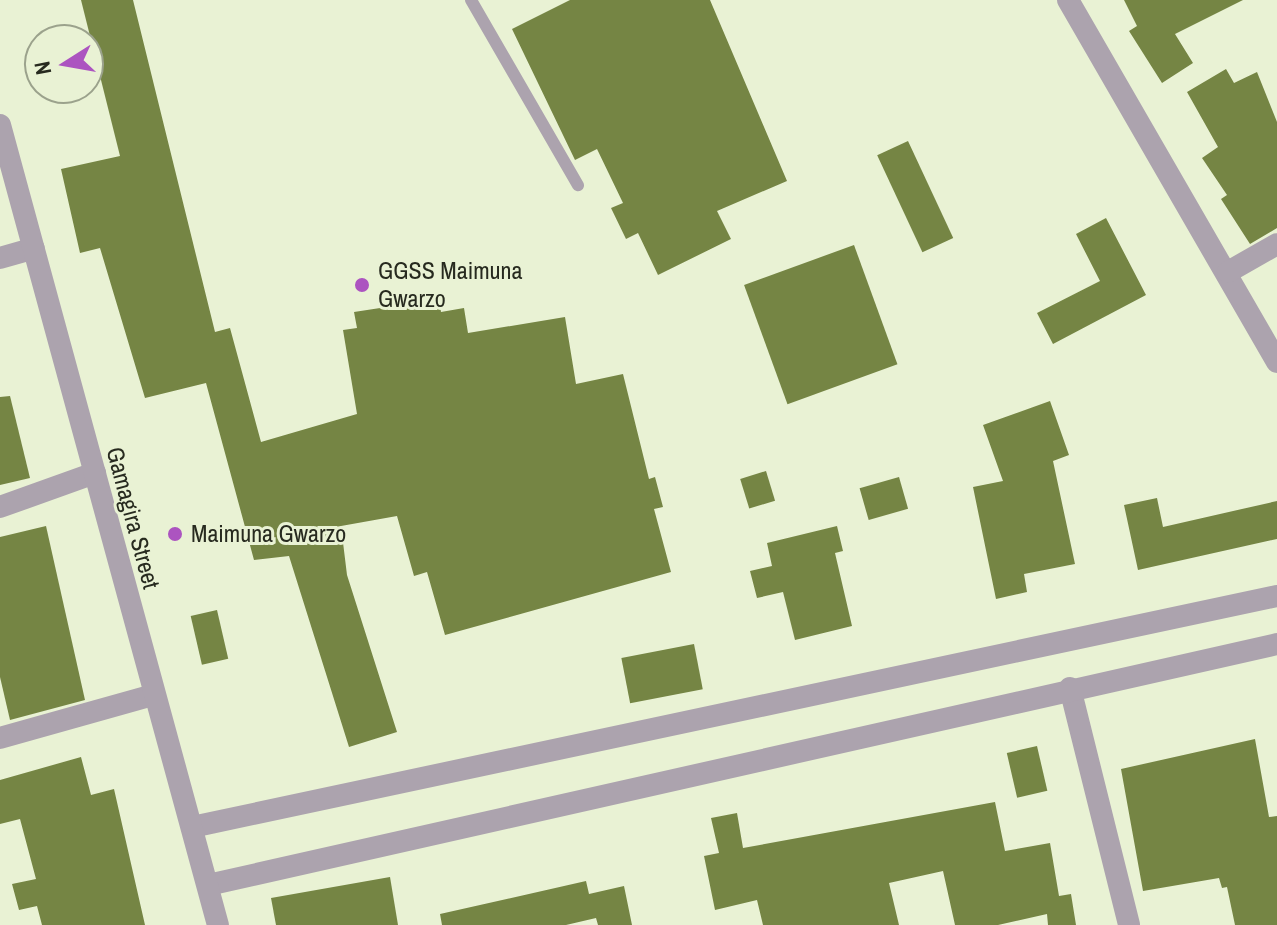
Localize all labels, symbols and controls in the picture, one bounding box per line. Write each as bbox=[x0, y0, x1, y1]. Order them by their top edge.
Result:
north arrow bbox=[24, 24, 104, 104]
text: N bbox=[26, 59, 58, 77]
place label: GGSS Maimuna Gwarzo bbox=[378, 257, 522, 313]
marker: GGSS Maimuna Gwarzo bbox=[353, 276, 371, 294]
street label: Gamagira Street bbox=[100, 444, 166, 592]
place label: Maimuna Gwarzo bbox=[191, 520, 346, 548]
marker: Maimuna Gwarzo bbox=[166, 525, 184, 543]

